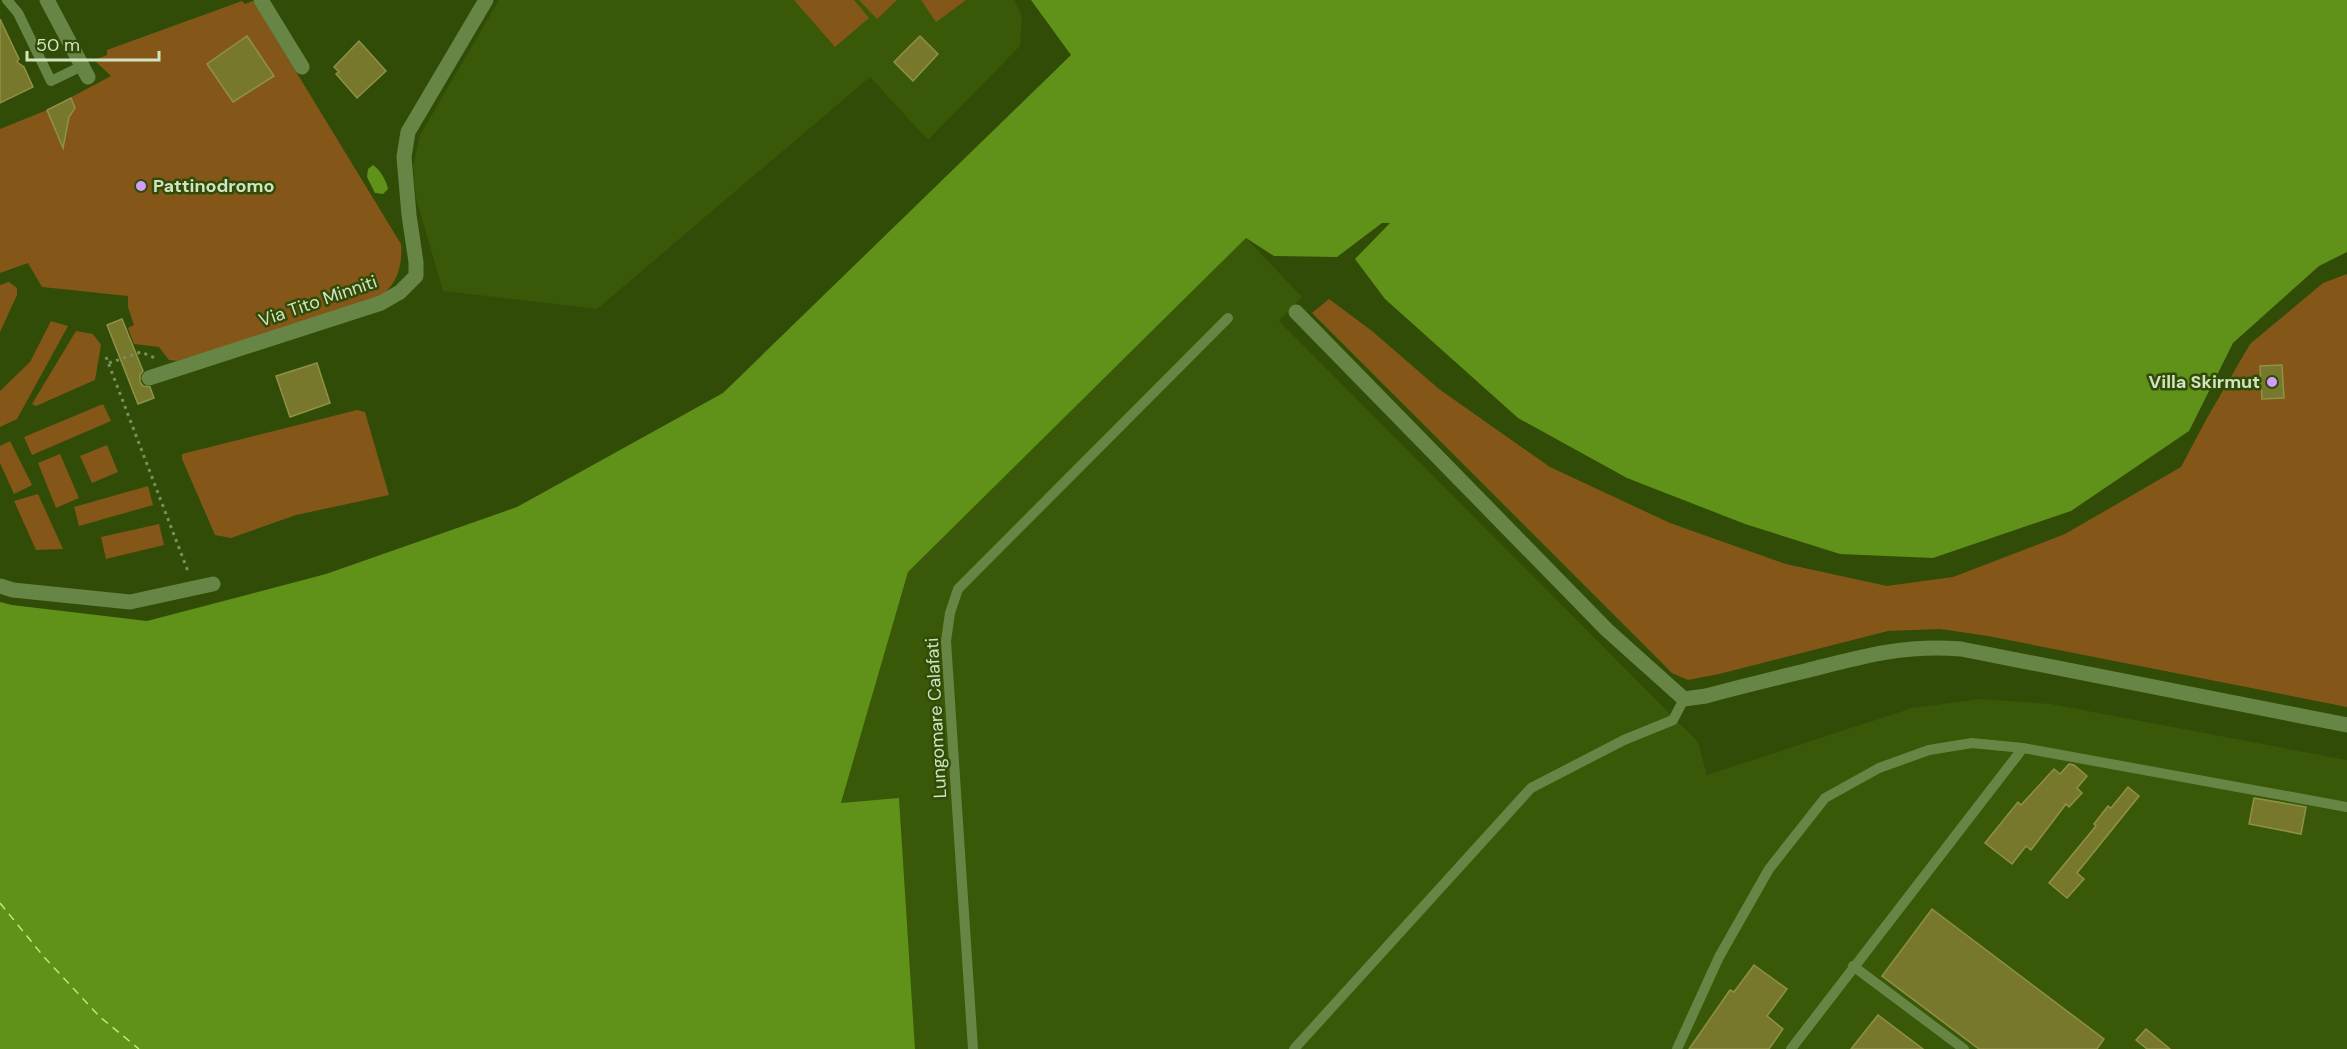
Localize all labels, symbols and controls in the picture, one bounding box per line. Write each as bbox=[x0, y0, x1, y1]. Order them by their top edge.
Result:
scale bar bbox=[27, 24, 159, 62]
text: 50 m bbox=[36, 33, 80, 57]
place label: Pattinodromo bbox=[153, 174, 274, 198]
marker: Pattinodromo bbox=[134, 179, 148, 193]
street label: Via Tito Minniti bbox=[256, 270, 380, 332]
place label: Villa Skirmut bbox=[2149, 370, 2260, 394]
marker: Villa Skirmut bbox=[2265, 375, 2279, 389]
street label: Lungomare Calafati bbox=[920, 637, 952, 799]

